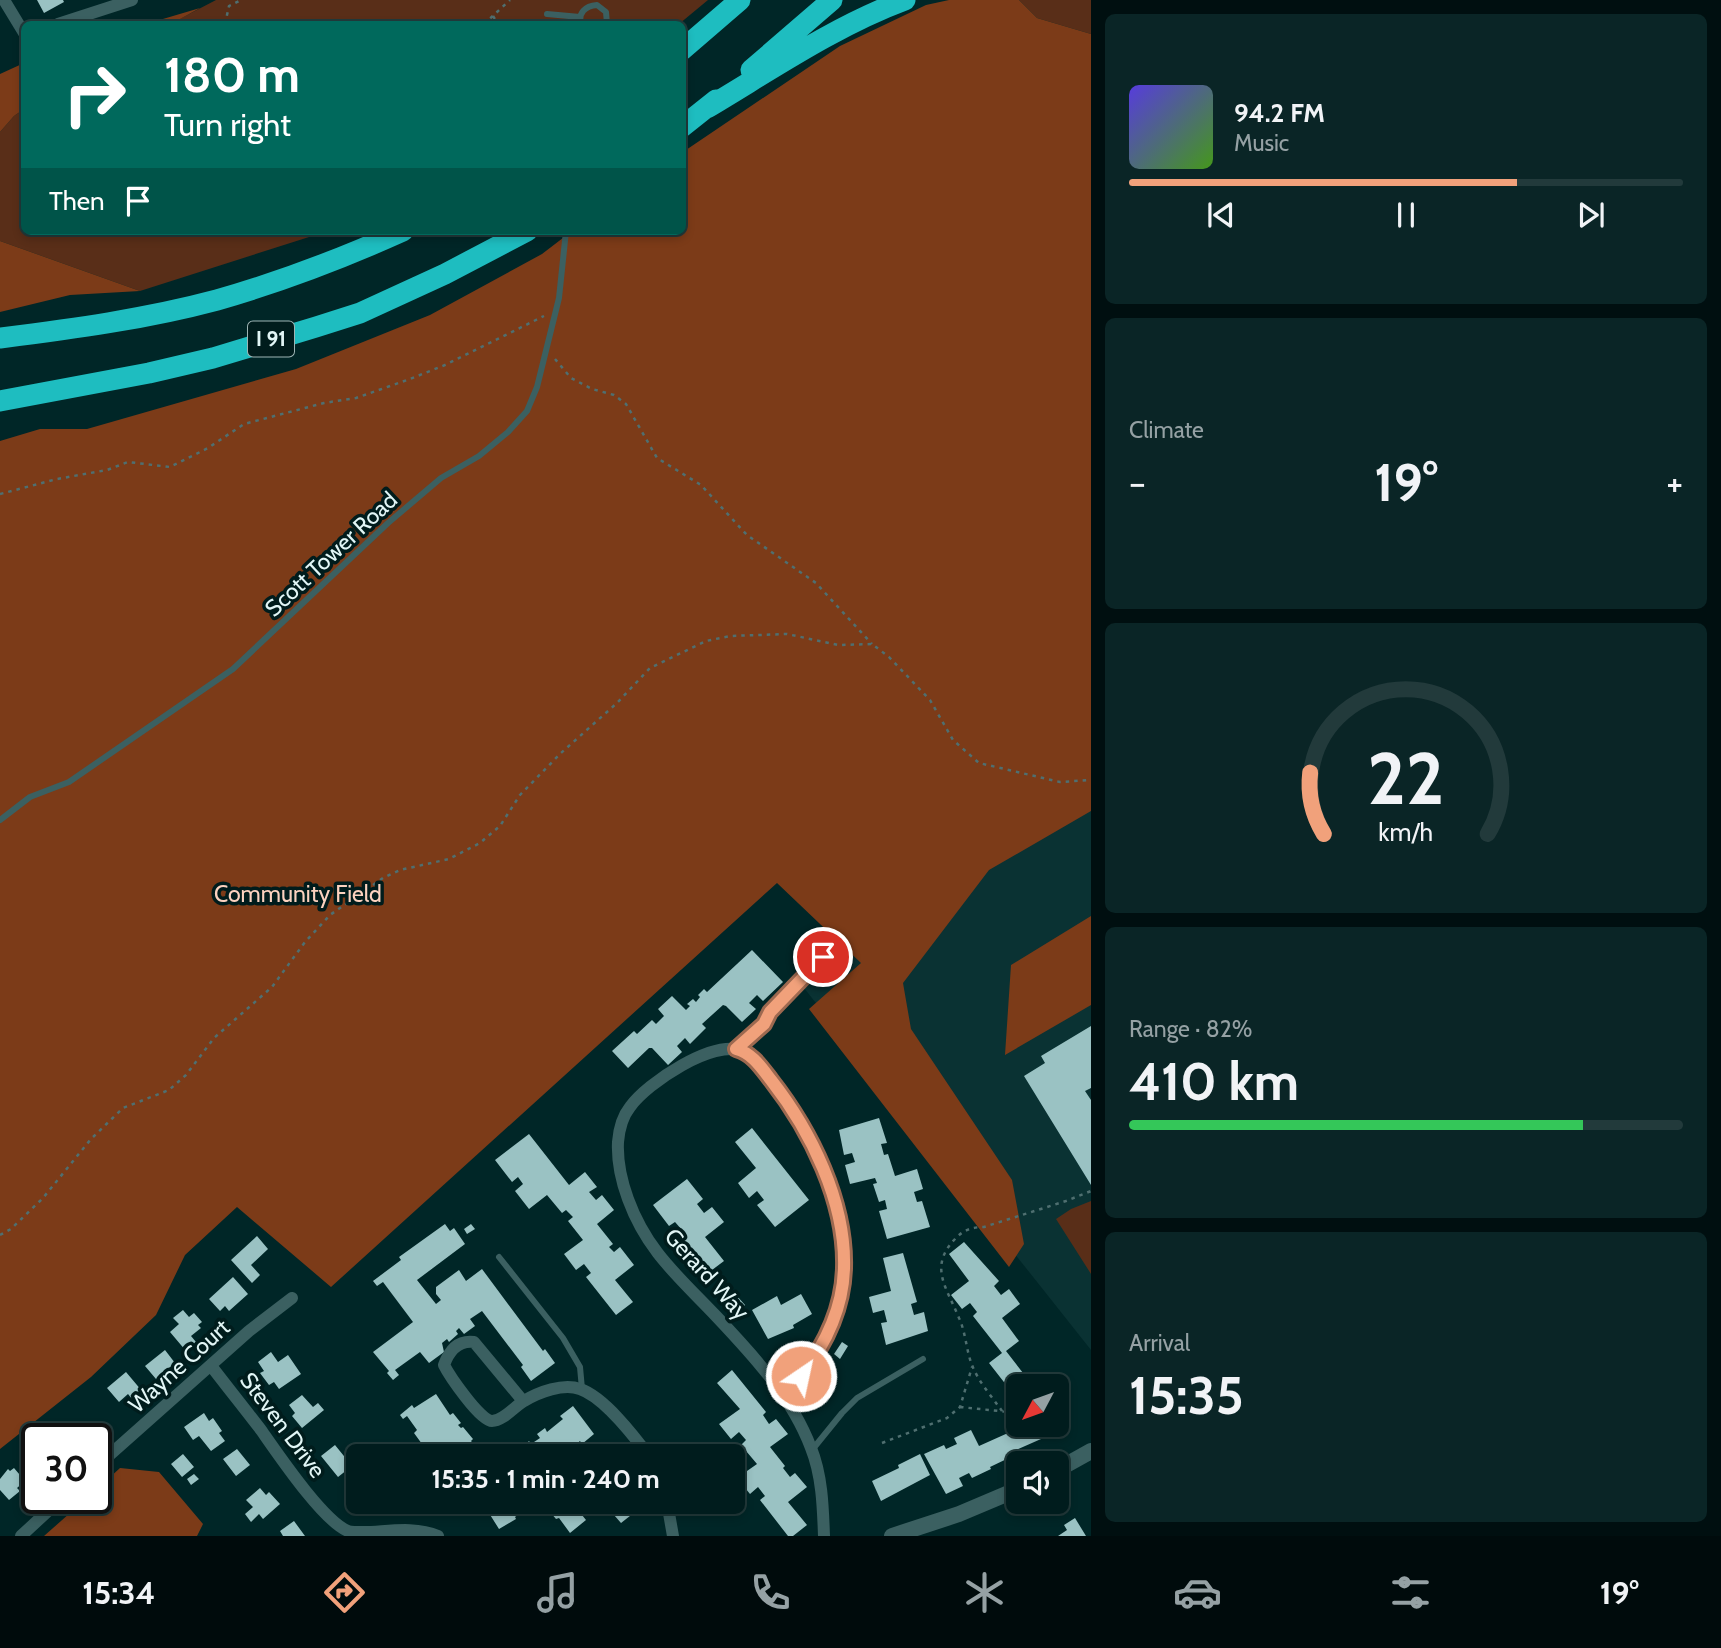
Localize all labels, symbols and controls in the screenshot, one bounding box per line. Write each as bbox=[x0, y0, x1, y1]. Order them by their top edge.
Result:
text: 180 m bbox=[164, 45, 300, 104]
icon: right bbox=[49, 49, 140, 140]
text: 94.2 FM bbox=[1234, 97, 1325, 129]
text: Turn right bbox=[164, 105, 291, 144]
text: Music bbox=[1234, 129, 1289, 157]
icon: arrive bbox=[119, 182, 157, 220]
text: Then bbox=[49, 185, 105, 217]
icon: previous bbox=[1202, 196, 1240, 234]
icon: pause bbox=[1387, 196, 1425, 234]
icon: next bbox=[1572, 196, 1610, 234]
road number: I 91 bbox=[248, 322, 294, 356]
text: Climate bbox=[1129, 416, 1204, 444]
text: 19° bbox=[1374, 451, 1438, 514]
text: − bbox=[1129, 459, 1146, 506]
text: + bbox=[1666, 459, 1683, 506]
street label: Scott Tower Road bbox=[259, 486, 403, 622]
text: 22 bbox=[1367, 734, 1445, 822]
text: km/h bbox=[1379, 817, 1433, 847]
park label: Community Field bbox=[214, 880, 382, 908]
pin bbox=[793, 927, 853, 987]
icon: arrive bbox=[804, 938, 842, 976]
text: Range · 82% bbox=[1129, 1015, 1252, 1043]
text: 410 km bbox=[1129, 1050, 1299, 1113]
street label: Gerard Way bbox=[659, 1223, 756, 1326]
street label: Wayne Court bbox=[123, 1313, 236, 1419]
text: Arrival bbox=[1129, 1329, 1190, 1357]
position arrow bbox=[764, 1339, 838, 1413]
text: 15:35 bbox=[1129, 1364, 1244, 1427]
street label: Steven Drive bbox=[234, 1367, 332, 1483]
north arrow bbox=[1006, 1374, 1069, 1437]
map controls bbox=[1006, 1374, 1069, 1514]
speed limit sign: 30 bbox=[21, 1423, 112, 1514]
button: sound bbox=[1006, 1451, 1069, 1514]
text: 15:35 · 1 min · 240 m bbox=[431, 1463, 660, 1495]
icon: directions bbox=[320, 1568, 369, 1617]
icon: music bbox=[533, 1568, 582, 1617]
icon: phone bbox=[746, 1568, 795, 1617]
icon: climate bbox=[960, 1568, 1009, 1617]
icon: car bbox=[1173, 1568, 1222, 1617]
icon: filters bbox=[1386, 1568, 1435, 1617]
text: 15:34 bbox=[82, 1573, 155, 1612]
text: 19° bbox=[1600, 1573, 1639, 1612]

